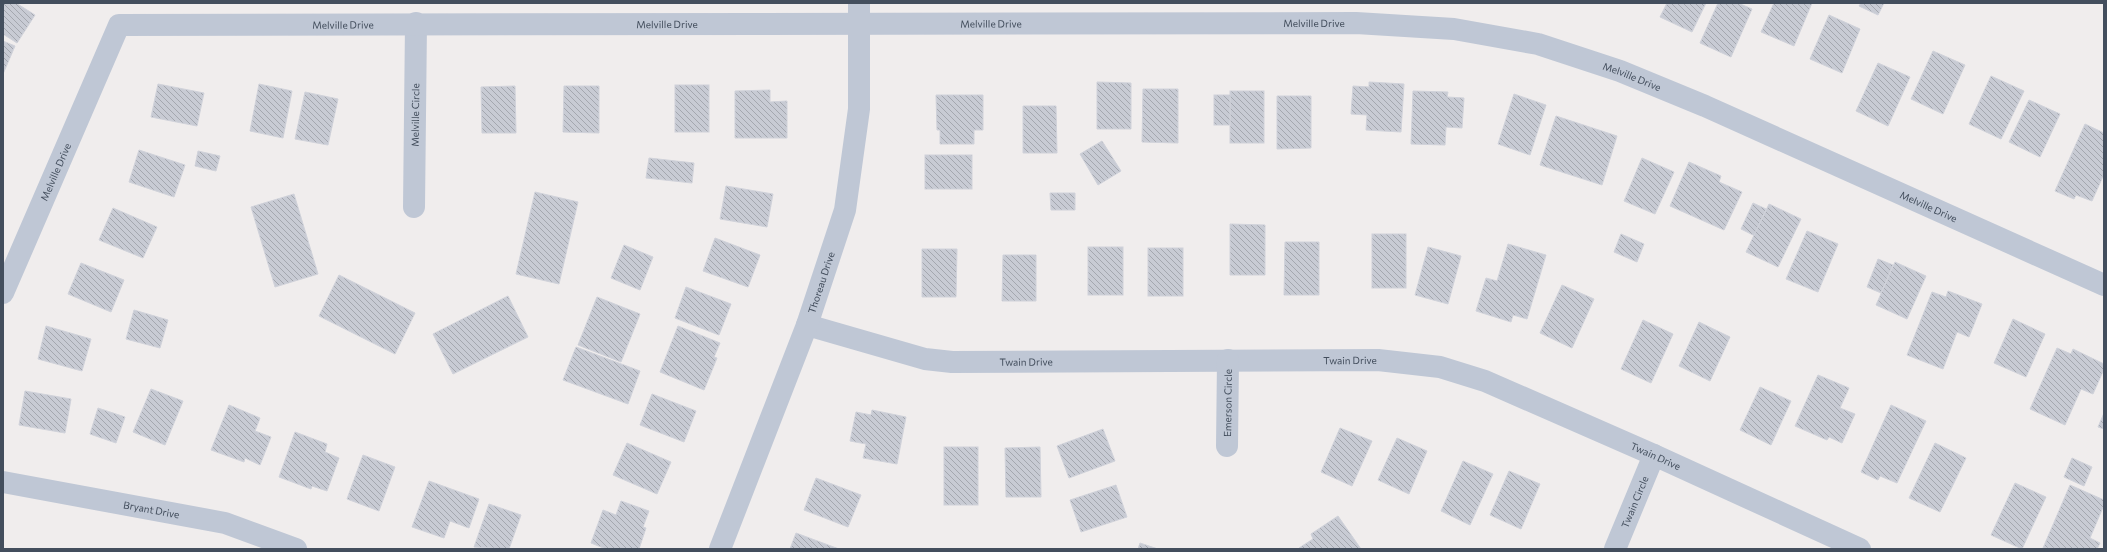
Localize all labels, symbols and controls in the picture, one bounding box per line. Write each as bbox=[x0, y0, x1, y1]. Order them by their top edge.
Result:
street label: Melville Drive bbox=[1283, 17, 1345, 29]
street label: Melville Drive bbox=[636, 18, 698, 30]
street label: Melville Drive bbox=[960, 18, 1022, 30]
street label: Melville Drive bbox=[312, 19, 374, 31]
street label: Melville Drive bbox=[1601, 60, 1663, 93]
street label: Melville Circle bbox=[409, 83, 421, 147]
street label: Melville Drive bbox=[38, 141, 73, 203]
street label: Melville Drive bbox=[1898, 188, 1959, 224]
street label: Thoreau Drive bbox=[805, 250, 837, 315]
street label: Twain Drive bbox=[1323, 354, 1377, 366]
street label: Twain Drive bbox=[999, 356, 1053, 368]
street label: Emerson Circle bbox=[1221, 369, 1234, 437]
street label: Twain Drive bbox=[1629, 440, 1683, 472]
street label: Twain Circle bbox=[1618, 474, 1651, 530]
street label: Bryant Drive bbox=[123, 498, 180, 520]

